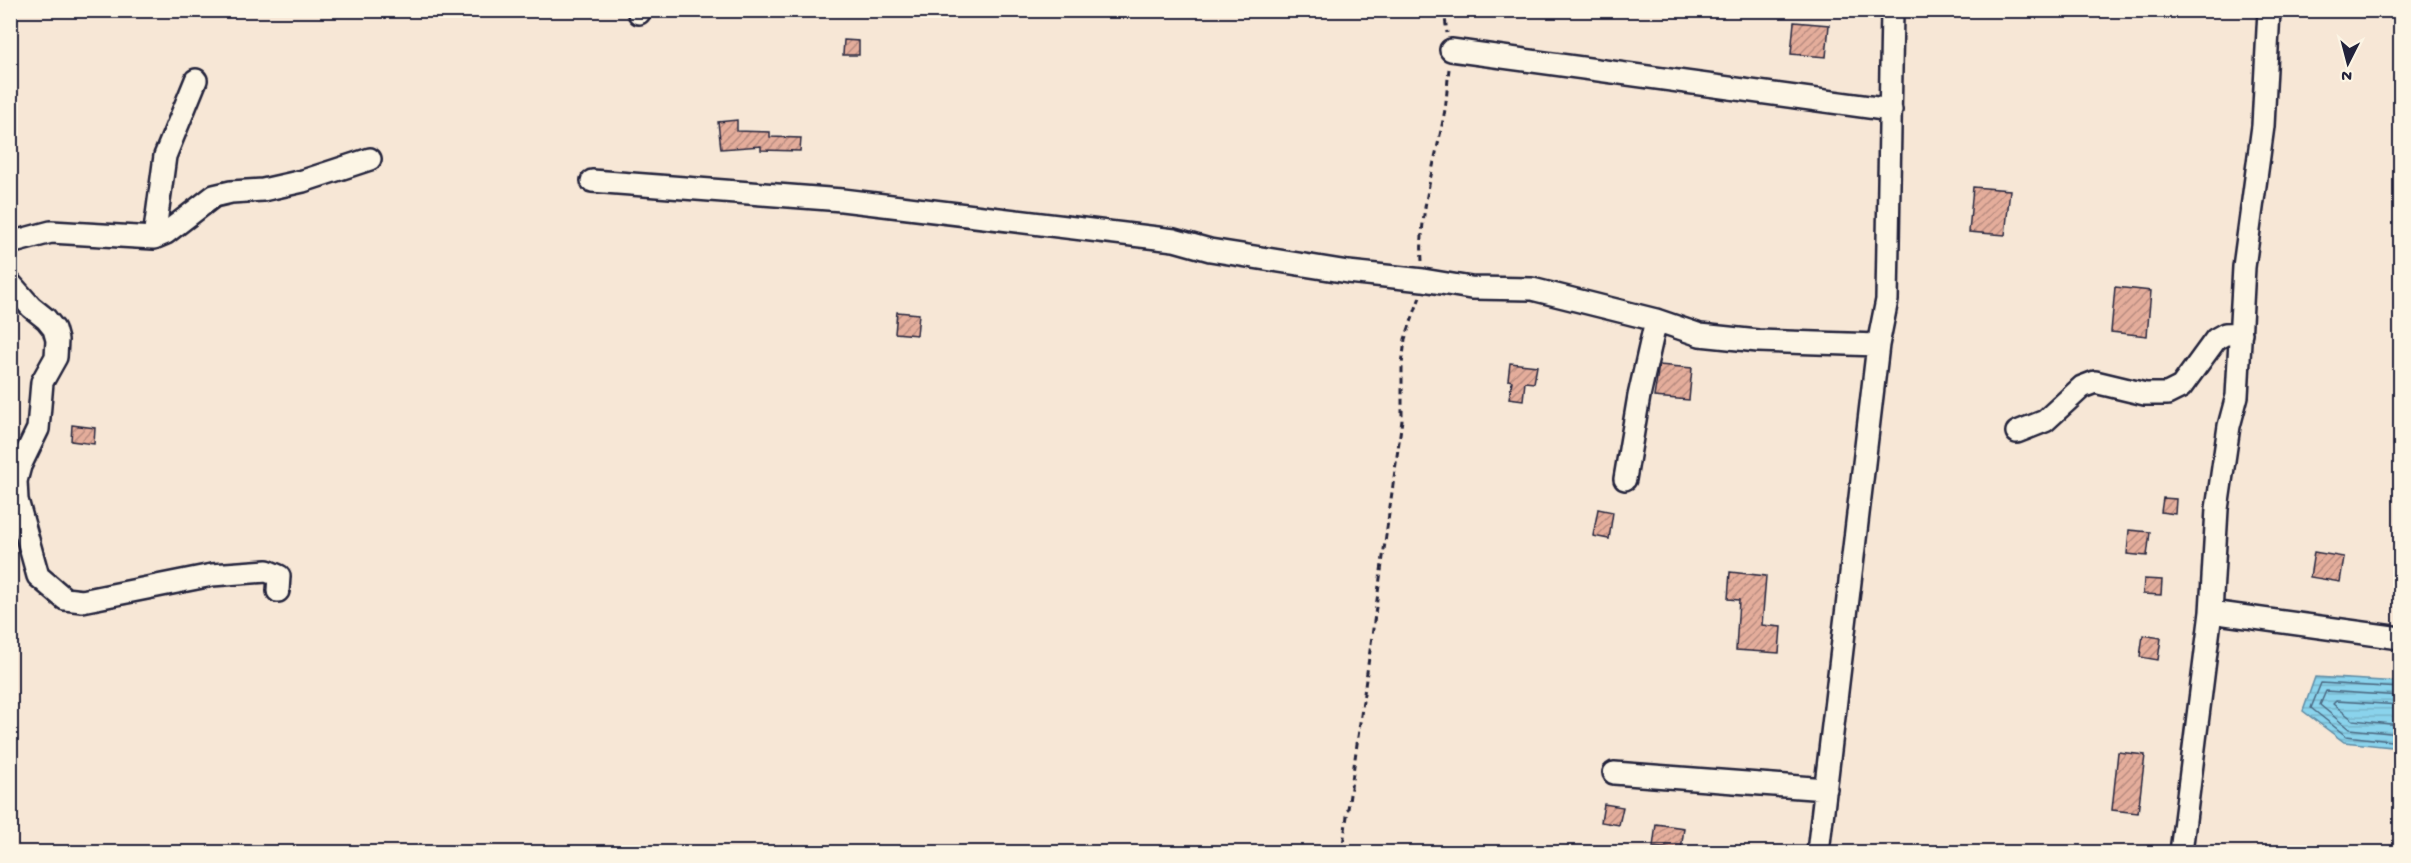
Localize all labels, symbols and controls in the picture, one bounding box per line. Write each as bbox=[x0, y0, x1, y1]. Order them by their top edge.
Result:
north arrow bbox=[2318, 33, 2378, 93]
text: N bbox=[2340, 64, 2353, 84]

